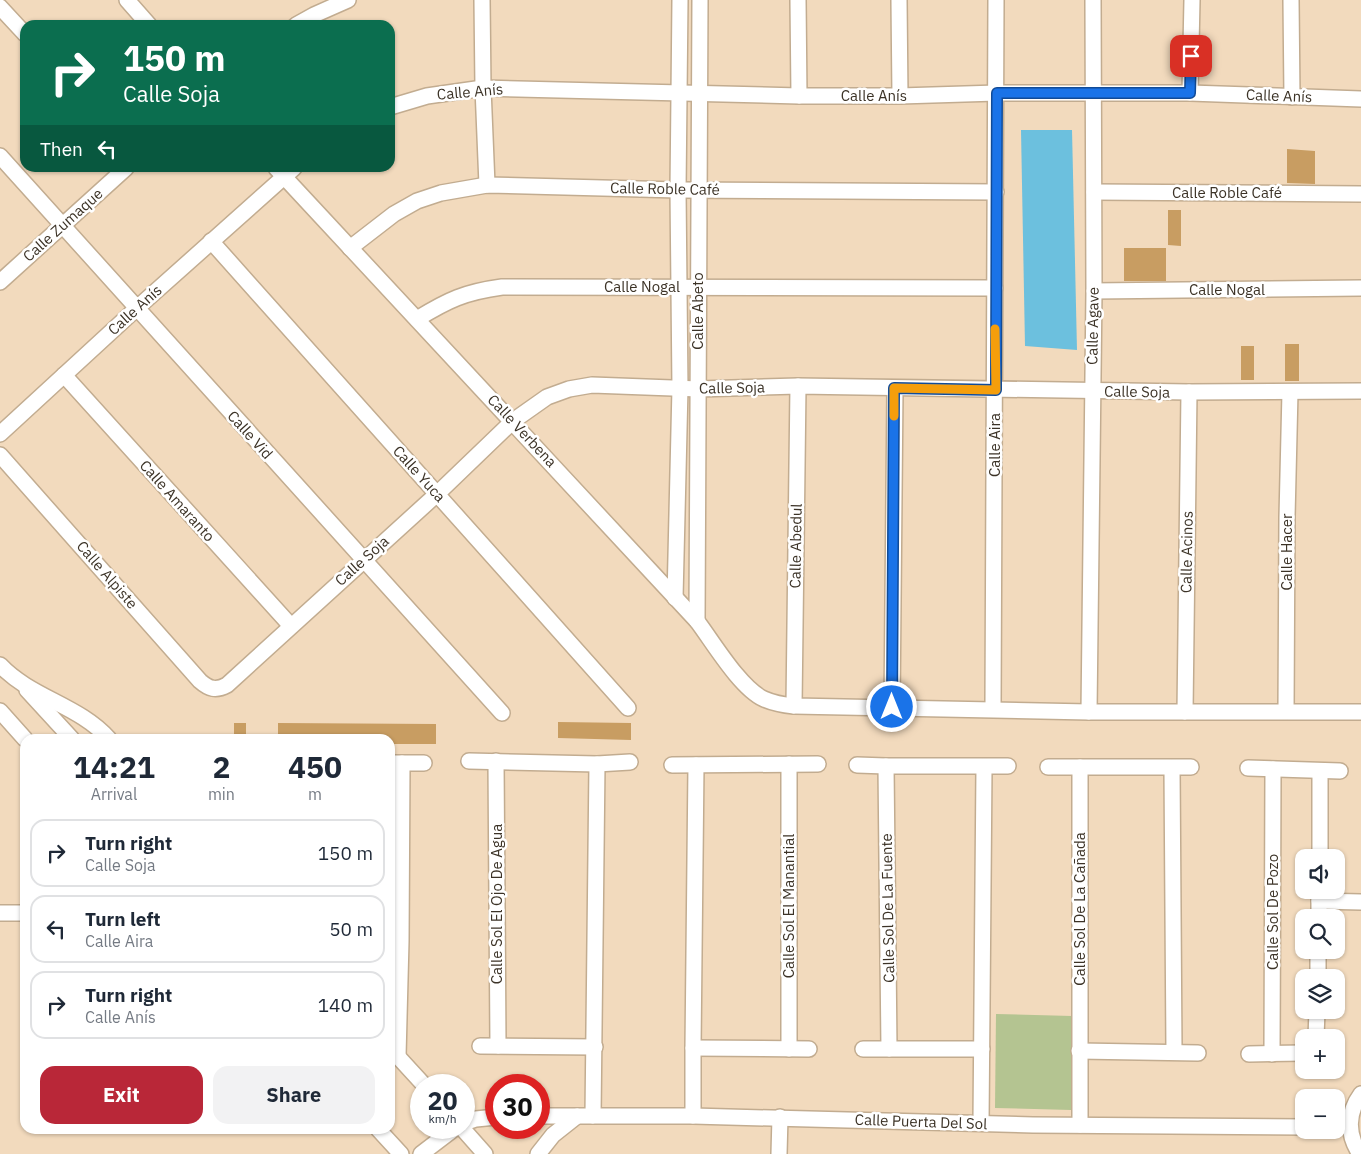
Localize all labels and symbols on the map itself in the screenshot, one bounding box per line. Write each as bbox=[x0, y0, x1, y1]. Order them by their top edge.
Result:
pin bbox=[1170, 35, 1212, 77]
street label: Calle Anís bbox=[436, 79, 504, 104]
street label: Calle Anís bbox=[1246, 85, 1313, 106]
street label: Calle Anís bbox=[841, 86, 907, 105]
street label: Calle Roble Café bbox=[610, 178, 720, 199]
street label: Calle Roble Café bbox=[1172, 183, 1282, 202]
street label: Calle Zumaque bbox=[19, 184, 107, 265]
street label: Calle Abeto bbox=[688, 272, 707, 350]
street label: Calle Nogal bbox=[604, 277, 680, 296]
street label: Calle Anís bbox=[104, 280, 166, 339]
street label: Calle Nogal bbox=[1189, 280, 1265, 299]
street label: Calle Agave bbox=[1082, 287, 1103, 365]
street label: Calle Soja bbox=[699, 377, 765, 398]
street label: Calle Soja bbox=[1104, 381, 1170, 402]
street label: Calle Verbena bbox=[484, 390, 561, 471]
street label: Calle Vid bbox=[224, 406, 277, 463]
street label: Calle Aira bbox=[985, 413, 1004, 477]
street label: Calle Yuca bbox=[389, 441, 450, 506]
street label: Calle Amaranto bbox=[136, 456, 219, 545]
street label: Calle Abedul bbox=[785, 503, 806, 589]
street label: Calle Acinos bbox=[1176, 511, 1197, 593]
street label: Calle Hacer bbox=[1277, 513, 1296, 591]
street label: Calle Soja bbox=[331, 531, 393, 590]
street label: Calle Alpiste bbox=[73, 537, 142, 613]
position arrow bbox=[865, 680, 917, 732]
street label: Calle Sol El Ojo De Agua bbox=[487, 824, 506, 984]
street label: Calle Sol De La Cañada bbox=[1070, 832, 1089, 986]
street label: Calle Sol De La Fuente bbox=[877, 833, 898, 983]
street label: Calle Sol El Manantial bbox=[779, 834, 798, 978]
street label: Calle Sol De Pozo bbox=[1263, 854, 1282, 970]
speed limit sign: 30 bbox=[485, 1074, 550, 1139]
street label: Calle Puerta Del Sol bbox=[854, 1110, 988, 1133]

